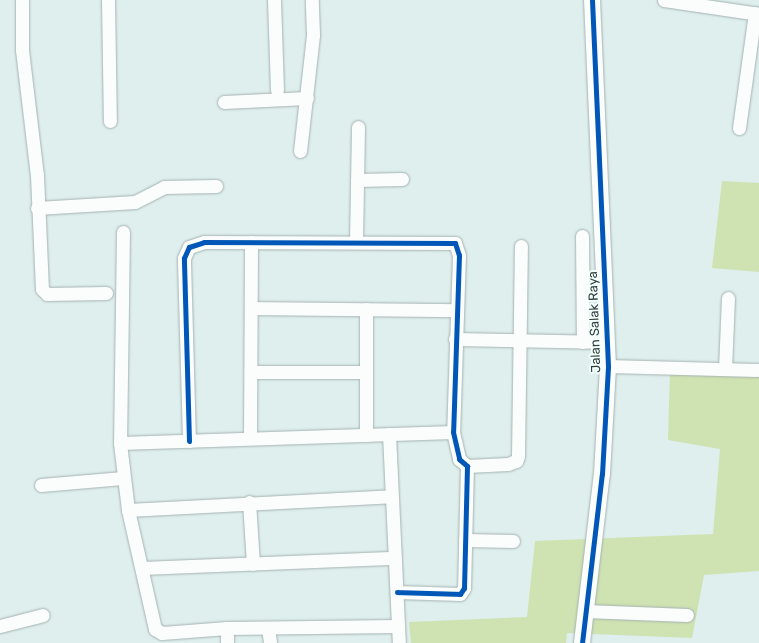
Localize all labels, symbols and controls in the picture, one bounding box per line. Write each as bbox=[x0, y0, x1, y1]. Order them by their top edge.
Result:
street label: Jalan Salak Raya bbox=[585, 271, 605, 373]

